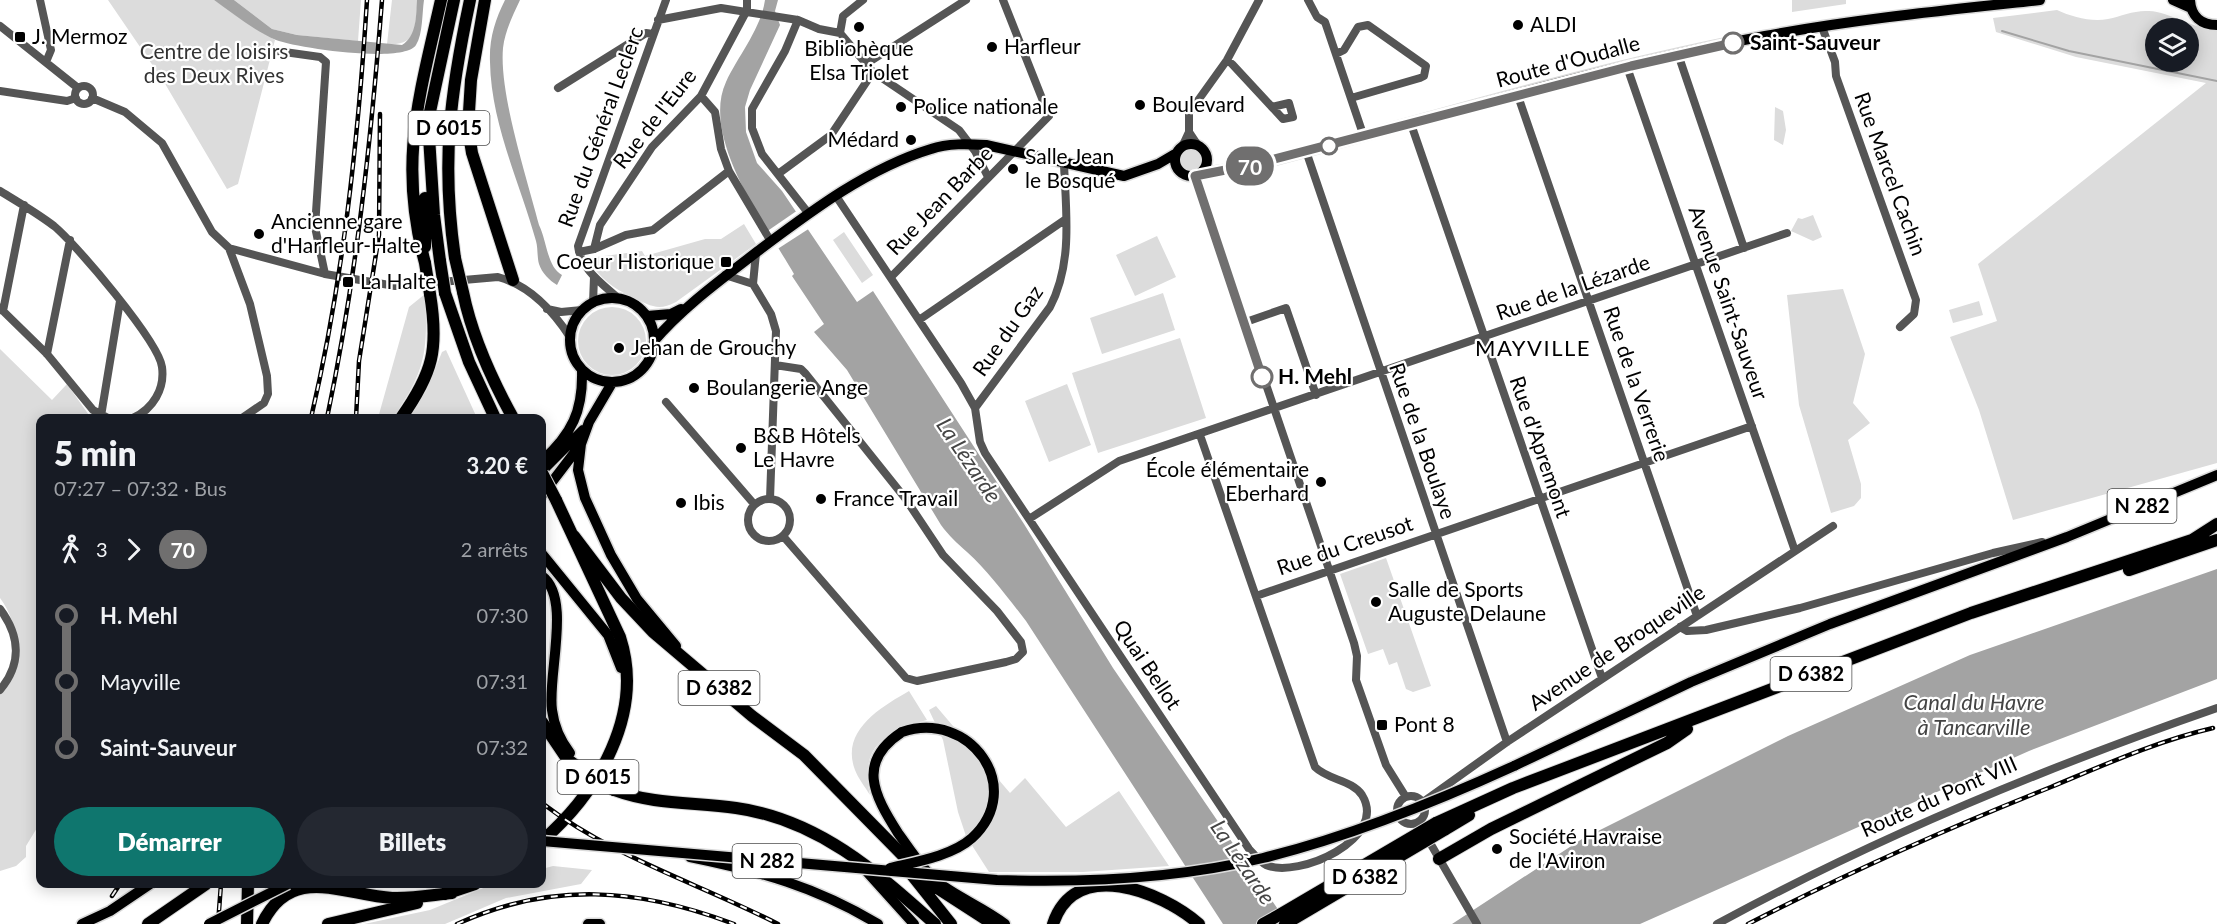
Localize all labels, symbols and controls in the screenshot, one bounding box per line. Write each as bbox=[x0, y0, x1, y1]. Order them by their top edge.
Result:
place label: ALDI bbox=[1530, 11, 1577, 36]
marker: ALDI bbox=[1511, 18, 1525, 32]
map controls bbox=[2145, 18, 2199, 72]
button: layers bbox=[2145, 18, 2199, 72]
marker: Bibliohèque Elsa Triolet bbox=[852, 20, 866, 34]
place label: J. Mermoz bbox=[32, 23, 127, 48]
street label: Rue du Général Leclerc bbox=[552, 23, 648, 230]
street label: Route d'Oudalle bbox=[1493, 29, 1642, 92]
place label: Saint-Sauveur bbox=[1750, 29, 1880, 54]
marker: J. Mermoz bbox=[13, 30, 27, 44]
marker: Saint-Sauveur bbox=[1722, 32, 1744, 54]
place label: Harfleur bbox=[1004, 33, 1081, 58]
place label: Bibliohèque Elsa Triolet bbox=[804, 35, 914, 84]
park label: Centre de loisirs des Deux Rives bbox=[140, 38, 288, 87]
marker: Harfleur bbox=[985, 40, 999, 54]
street label: Rue de l'Eure bbox=[607, 63, 701, 173]
street label: Rue Marcel Cachin bbox=[1850, 88, 1933, 259]
place label: Boulevard bbox=[1152, 91, 1245, 116]
place label: Police nationale bbox=[913, 93, 1058, 118]
marker: Boulevard bbox=[1133, 98, 1147, 112]
marker: Police nationale bbox=[894, 100, 908, 114]
road number: D 6015 bbox=[408, 111, 490, 145]
place label: Médard bbox=[828, 126, 899, 151]
marker: Médard bbox=[904, 133, 918, 147]
unlabelled marker bbox=[1320, 137, 1338, 155]
street label: Rue Jean Barbe bbox=[881, 140, 997, 260]
place label: Salle Jean le Bosqué bbox=[1025, 143, 1115, 192]
line badge: 70 bbox=[1223, 146, 1277, 186]
text: 70 bbox=[1238, 154, 1262, 179]
marker: Salle Jean le Bosqué bbox=[1006, 162, 1020, 176]
street label: Avenue Saint-Sauveur bbox=[1685, 203, 1774, 403]
place label: Ancienne gare d'Harfleur-Halte bbox=[271, 208, 421, 257]
marker: Ancienne gare d'Harfleur-Halte bbox=[252, 227, 266, 241]
place label: Coeur Historique bbox=[556, 248, 714, 273]
street label: Rue de la Lézarde bbox=[1492, 249, 1653, 325]
marker: Coeur Historique bbox=[719, 255, 733, 269]
place label: La Halte bbox=[360, 268, 436, 293]
marker: La Halte bbox=[341, 275, 355, 289]
street label: Rue du Gaz bbox=[966, 280, 1047, 380]
street label: Rue de la Verrerie bbox=[1599, 303, 1676, 464]
place label: Jehan de Grouchy bbox=[631, 334, 797, 359]
district label: MAYVILLE bbox=[1475, 334, 1591, 361]
marker: Jehan de Grouchy bbox=[612, 341, 626, 355]
street label: Rue de la Boulaye bbox=[1385, 359, 1462, 522]
place label: H. Mehl bbox=[1278, 363, 1352, 388]
marker: H. Mehl bbox=[1251, 366, 1273, 388]
street label: Rue d'Apremont bbox=[1505, 372, 1578, 521]
place label: Boulangerie Ange bbox=[706, 374, 868, 399]
marker: Boulangerie Ange bbox=[687, 381, 701, 395]
water label: La Lézarde bbox=[931, 412, 1008, 507]
place label: B&B Hôtels Le Havre bbox=[753, 422, 861, 471]
text: 5 min bbox=[54, 433, 136, 473]
marker: B&B Hôtels Le Havre bbox=[734, 441, 748, 455]
text: 3.20 € bbox=[466, 452, 528, 479]
place label: École élémentaire Eberhard bbox=[1146, 456, 1309, 505]
marker: École élémentaire Eberhard bbox=[1314, 475, 1328, 489]
text: 07:27 – 07:32 · Bus bbox=[54, 476, 227, 500]
place label: France Travail bbox=[833, 485, 958, 510]
place label: Ibis bbox=[693, 489, 725, 514]
road number: N 282 bbox=[2108, 489, 2176, 523]
marker: France Travail bbox=[814, 492, 828, 506]
marker: Ibis bbox=[674, 496, 688, 510]
street label: Rue du Creusot bbox=[1273, 509, 1416, 580]
icon: walk bbox=[54, 533, 87, 566]
icon: forward bbox=[117, 533, 150, 566]
text: 3 bbox=[96, 537, 108, 561]
text: 70 bbox=[171, 537, 195, 562]
text: 2 arrêts bbox=[461, 537, 528, 561]
place label: Salle de Sports Auguste Delaune bbox=[1388, 576, 1546, 625]
street label: Avenue de Broqueville bbox=[1523, 579, 1709, 715]
marker: Salle de Sports Auguste Delaune bbox=[1369, 595, 1383, 609]
text: H. Mehl bbox=[100, 602, 178, 629]
text: 07:30 bbox=[477, 603, 528, 627]
street label: Quai Bellot bbox=[1109, 615, 1188, 714]
road number: D 6382 bbox=[1770, 657, 1852, 691]
text: Mayville bbox=[100, 668, 181, 695]
text: 07:31 bbox=[477, 669, 528, 693]
road number: D 6382 bbox=[678, 671, 760, 705]
water label: Canal du Havre à Tancarville bbox=[1904, 688, 2044, 740]
place label: Pont 8 bbox=[1394, 711, 1455, 736]
marker: Pont 8 bbox=[1375, 718, 1389, 732]
text: Saint-Sauveur bbox=[100, 734, 236, 761]
text: 07:32 bbox=[477, 735, 528, 759]
street label: Route du Pont VIII bbox=[1856, 750, 2020, 841]
road number: D 6015 bbox=[558, 760, 638, 794]
button: Démarrer bbox=[54, 807, 285, 876]
button: Billets bbox=[297, 807, 528, 876]
water label: La Lézarde bbox=[1205, 814, 1282, 909]
place label: Société Havraise de l'Aviron bbox=[1509, 823, 1662, 872]
marker: Société Havraise de l'Aviron bbox=[1490, 842, 1504, 856]
road number: N 282 bbox=[732, 844, 801, 878]
road number: D 6382 bbox=[1324, 860, 1406, 894]

